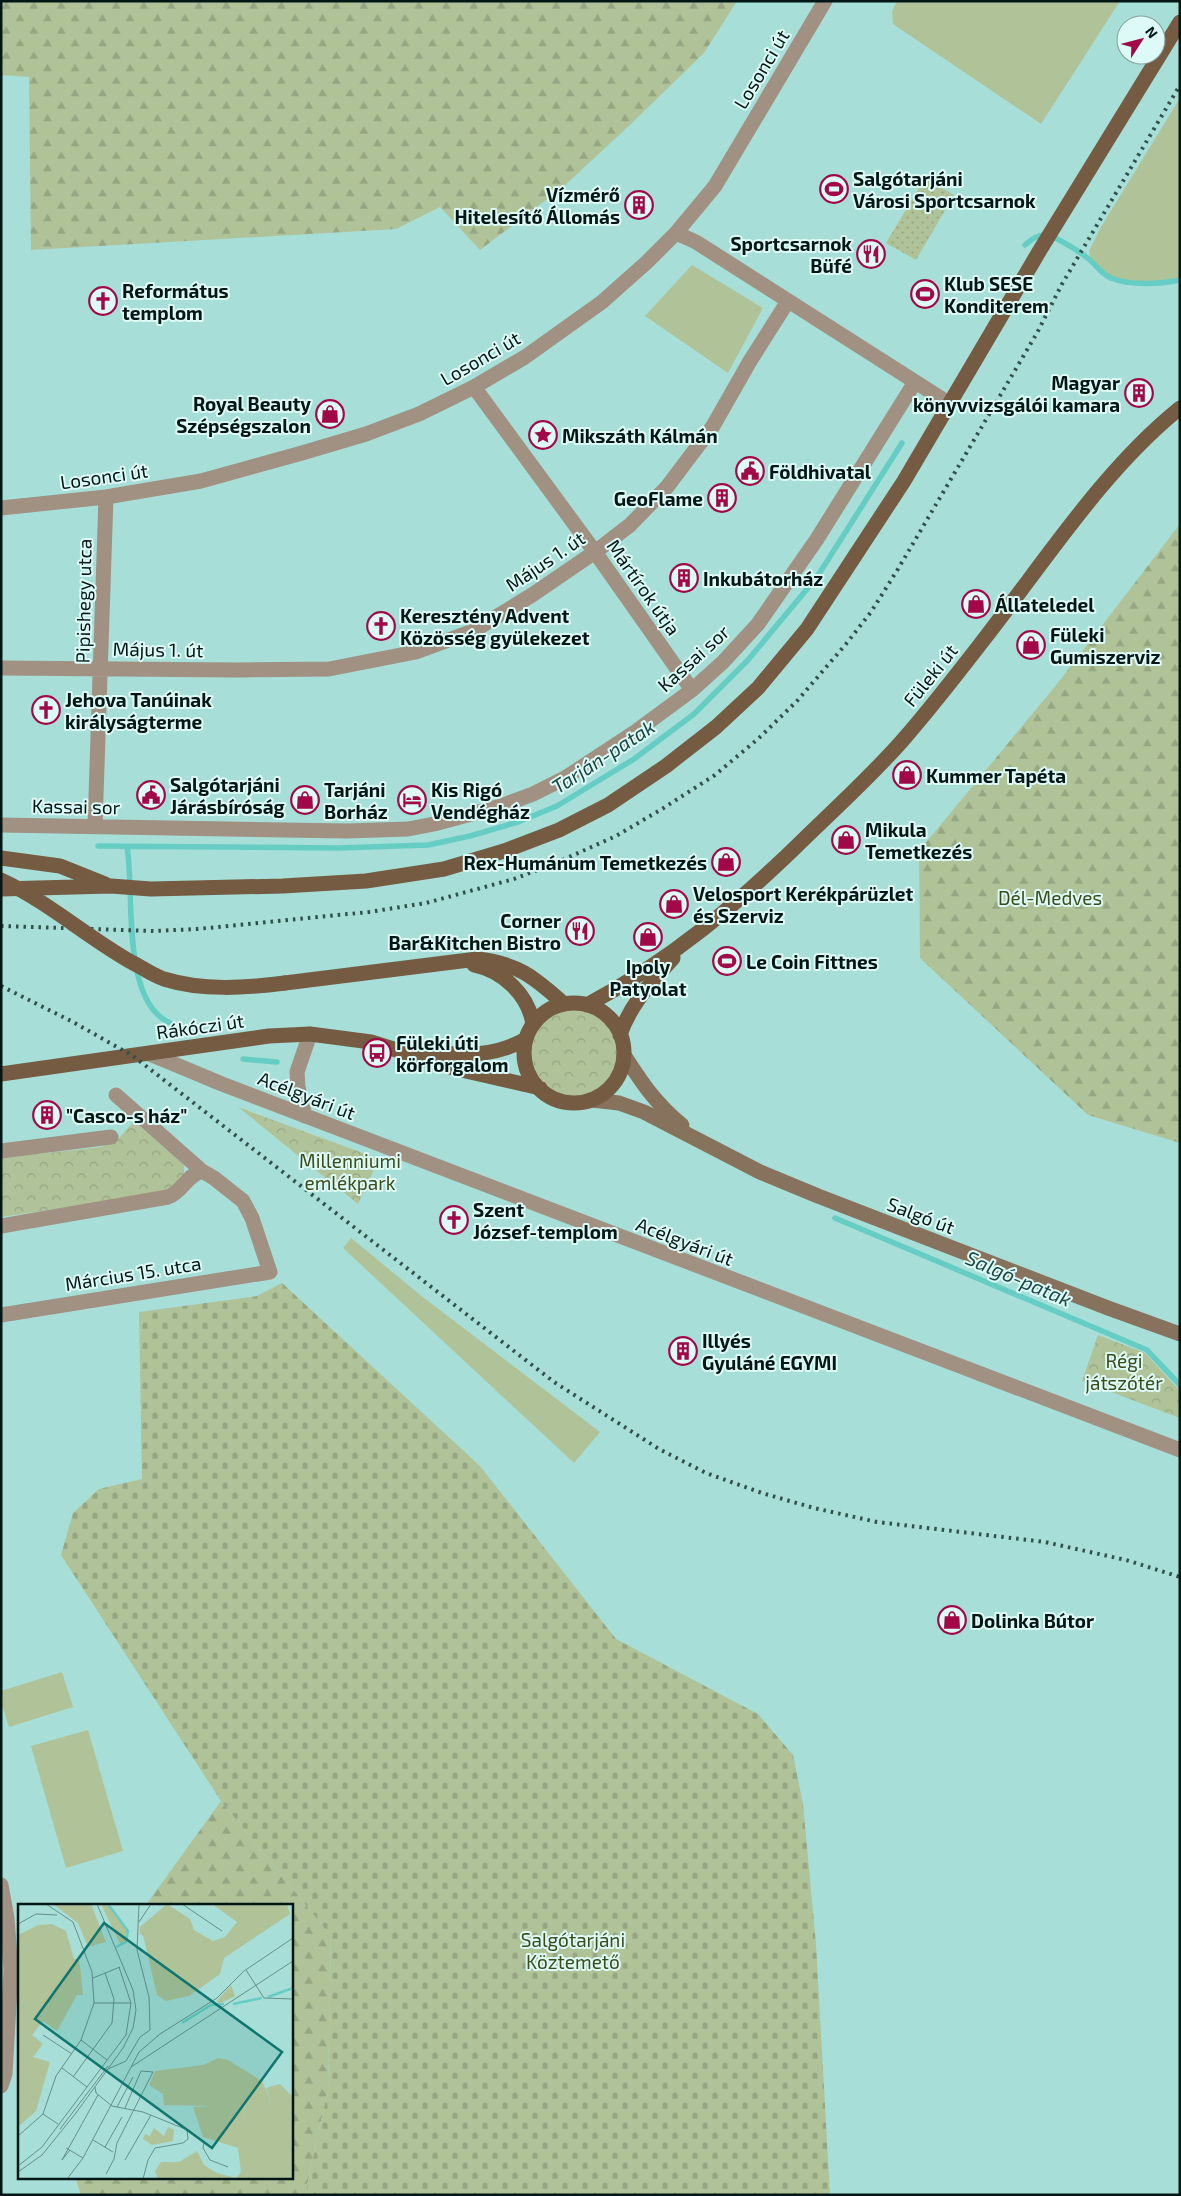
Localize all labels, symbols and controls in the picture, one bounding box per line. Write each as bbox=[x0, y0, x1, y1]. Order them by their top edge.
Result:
north arrow bbox=[1116, 15, 1166, 65]
text: N bbox=[1142, 23, 1162, 41]
street label: Losonci út bbox=[728, 25, 794, 113]
place label: Salgótarjáni Városi Sportcsarnok bbox=[853, 167, 1036, 212]
sports icon: Salgótarjáni Városi Sportcsarnok bbox=[819, 174, 849, 204]
place label: Vízmérő Hitelesítő Állomás bbox=[454, 183, 620, 228]
building icon: Vízmérő Hitelesítő Állomás bbox=[624, 190, 654, 220]
place label: Sportcsarnok Büfé bbox=[730, 232, 852, 277]
restaurant icon: Sportcsarnok Büfé bbox=[856, 239, 886, 269]
place label: Klub SESE Konditerem bbox=[944, 272, 1049, 317]
place label: Református templom bbox=[122, 279, 229, 324]
sports icon: Klub SESE Konditerem bbox=[910, 279, 940, 309]
church icon: Református templom bbox=[88, 286, 118, 316]
street label: Losonci út bbox=[436, 326, 524, 390]
place label: Magyar könyvvizsgálói kamara bbox=[913, 371, 1120, 417]
building icon: Magyar könyvvizsgálói kamara bbox=[1124, 378, 1154, 408]
place label: Royal Beauty Szépségszalon bbox=[176, 392, 311, 437]
shop icon: Royal Beauty Szépségszalon bbox=[315, 399, 345, 429]
place icon: Mikszáth Kálmán bbox=[528, 420, 558, 450]
place label: Mikszáth Kálmán bbox=[562, 424, 718, 447]
public building icon: Földhivatal bbox=[735, 456, 765, 486]
street label: Losonci út bbox=[59, 458, 149, 494]
place label: Földhivatal bbox=[769, 460, 872, 483]
building icon: GeoFlame bbox=[707, 483, 737, 513]
place label: GeoFlame bbox=[614, 487, 703, 510]
street label: Május 1. út bbox=[501, 526, 589, 596]
street label: Mártírok útja bbox=[603, 535, 685, 639]
street label: Pipishegy utca bbox=[70, 538, 96, 664]
building icon: Inkubátorház bbox=[669, 563, 699, 593]
place label: Inkubátorház bbox=[703, 567, 823, 590]
shop icon: Állateledel bbox=[961, 589, 991, 619]
place label: Állateledel bbox=[995, 593, 1095, 616]
place label: Keresztény Advent Közösség gyülekezet bbox=[400, 604, 590, 650]
church icon: Keresztény Advent Közösség gyülekezet bbox=[366, 611, 396, 641]
street label: Kassai sor bbox=[652, 620, 734, 696]
place label: Füleki Gumiszerviz bbox=[1050, 623, 1160, 668]
shop icon: Füleki Gumiszerviz bbox=[1016, 630, 1046, 660]
street label: Május 1. út bbox=[112, 637, 204, 661]
street label: Füleki út bbox=[898, 639, 962, 711]
place label: Jehova Tanúinak királyságterme bbox=[65, 688, 212, 734]
church icon: Jehova Tanúinak királyságterme bbox=[31, 695, 61, 725]
water label: Tarján-patak bbox=[547, 714, 659, 798]
shop icon: Kummer Tapéta bbox=[892, 760, 922, 790]
place label: Kummer Tapéta bbox=[926, 764, 1066, 787]
place label: Salgótarjáni Járásbíróság bbox=[170, 773, 285, 818]
place label: Tarjáni Borház bbox=[324, 778, 388, 823]
place label: Kis Rigó Vendégház bbox=[431, 778, 530, 823]
public building icon: Salgótarjáni Járásbíróság bbox=[136, 780, 166, 810]
shop icon: Tarjáni Borház bbox=[290, 785, 320, 815]
hotel icon: Kis Rigó Vendégház bbox=[397, 785, 427, 815]
street label: Kassai sor bbox=[32, 794, 121, 818]
place label: Mikula Temetkezés bbox=[865, 818, 972, 863]
shop icon: Mikula Temetkezés bbox=[831, 825, 861, 855]
shop icon: Rex-Humánum Temetkezés bbox=[711, 847, 741, 877]
place label: Rex-Humánum Temetkezés bbox=[464, 851, 707, 874]
place label: Velosport Kerékpárüzlet és Szerviz bbox=[693, 882, 914, 927]
park label: Dél-Medves bbox=[998, 886, 1102, 909]
shop icon: Velosport Kerékpárüzlet és Szerviz bbox=[659, 889, 689, 919]
place label: Corner Bar&Kitchen Bistro bbox=[388, 909, 561, 954]
restaurant icon: Corner Bar&Kitchen Bistro bbox=[565, 916, 595, 946]
shop icon: Ipoly Patyolat bbox=[633, 922, 663, 952]
sports icon: Le Coin Fittnes bbox=[712, 946, 742, 976]
place label: Le Coin Fittnes bbox=[746, 950, 878, 973]
place label: Ipoly Patyolat bbox=[610, 955, 687, 1001]
street label: Rákóczi út bbox=[155, 1008, 245, 1044]
place label: Füleki úti körforgalom bbox=[396, 1031, 508, 1076]
bus stop icon: Füleki úti körforgalom bbox=[362, 1038, 392, 1068]
street label: Acélgyári út bbox=[255, 1066, 359, 1124]
building icon: "Casco-s ház" bbox=[32, 1100, 62, 1130]
place label: "Casco-s ház" bbox=[66, 1104, 187, 1127]
park label: Millenniumi emlékpark bbox=[299, 1149, 401, 1194]
street label: Salgó út bbox=[884, 1192, 958, 1238]
place label: Szent József-templom bbox=[473, 1198, 618, 1243]
church icon: Szent József-templom bbox=[439, 1205, 469, 1235]
street label: Acélgyári út bbox=[633, 1212, 737, 1270]
water label: Salgó-patak bbox=[962, 1245, 1076, 1311]
street label: Március 15. utca bbox=[63, 1251, 203, 1295]
place label: Illyés Gyuláné EGYMI bbox=[702, 1329, 837, 1375]
building icon: Illyés Gyuláné EGYMI bbox=[668, 1336, 698, 1366]
park label: Régi játszótér bbox=[1085, 1349, 1163, 1394]
shop icon: Dolinka Bútor bbox=[937, 1605, 967, 1635]
place label: Dolinka Bútor bbox=[971, 1609, 1094, 1632]
inset map bbox=[18, 1904, 292, 2178]
park label: Salgótarjáni Köztemető bbox=[521, 1928, 625, 1973]

